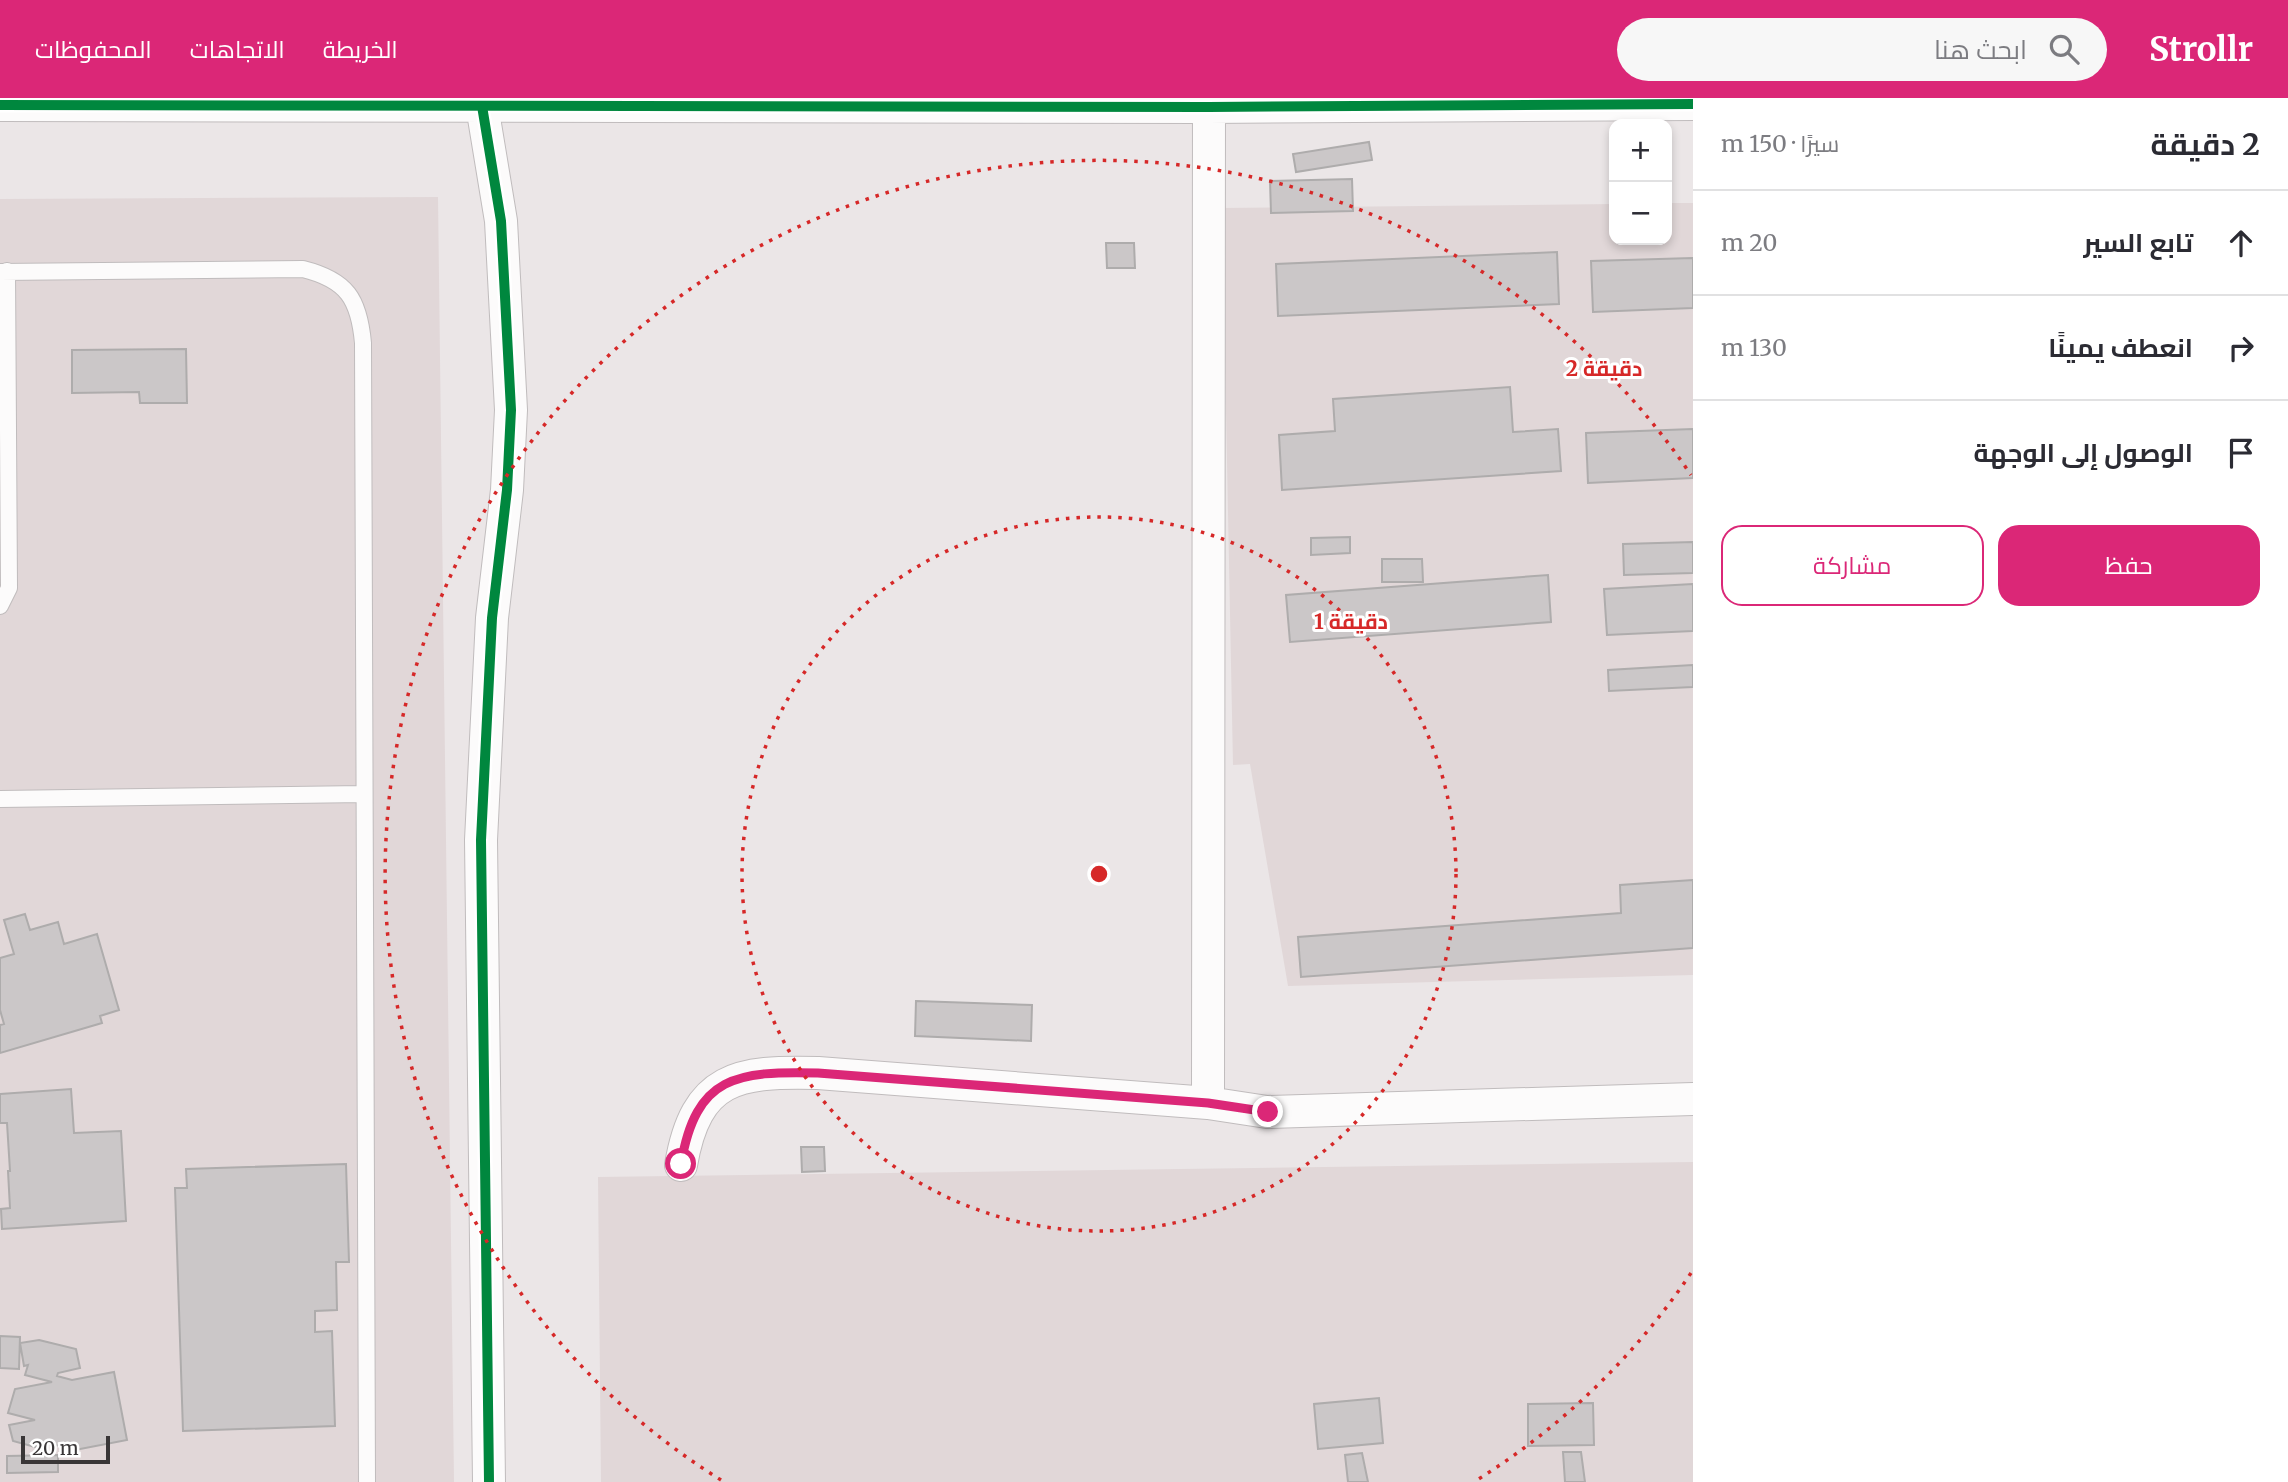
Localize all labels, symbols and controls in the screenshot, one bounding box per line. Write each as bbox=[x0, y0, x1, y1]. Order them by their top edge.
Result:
search box bbox=[1617, 18, 2107, 81]
text: Strollr bbox=[2149, 29, 2253, 70]
icon: search bbox=[2045, 30, 2083, 68]
text: ابحث هنا bbox=[1934, 33, 2027, 66]
text: المحفوظات bbox=[35, 34, 152, 65]
text: الاتجاهات bbox=[190, 34, 285, 65]
text: الخريطة bbox=[323, 34, 398, 65]
map controls bbox=[1609, 119, 1672, 245]
button: + bbox=[1609, 119, 1672, 182]
text: 2 دقيقة bbox=[2150, 125, 2260, 163]
text: سيرًا · 150 m bbox=[1721, 129, 1839, 158]
button: − bbox=[1609, 182, 1672, 245]
icon: ahead bbox=[2222, 224, 2260, 262]
text: تابع السير bbox=[2083, 226, 2193, 259]
text: 20 m bbox=[1721, 228, 1777, 257]
icon: right bbox=[2222, 329, 2260, 367]
text: انعطف يمينًا bbox=[2048, 331, 2193, 364]
text: 130 m bbox=[1721, 333, 1787, 362]
text: 2 دقيقة bbox=[1566, 355, 1642, 382]
icon: arrive bbox=[2222, 434, 2260, 472]
text: الوصول إلى الوجهة bbox=[1974, 436, 2193, 469]
button: مشاركة bbox=[1721, 525, 1984, 606]
button: حفظ bbox=[1998, 525, 2260, 606]
text: 1 دقيقة bbox=[1314, 608, 1388, 635]
centre of rings bbox=[1087, 862, 1111, 886]
route end bbox=[1252, 1096, 1283, 1127]
route start bbox=[665, 1148, 696, 1179]
scale bar bbox=[21, 1433, 110, 1465]
text: 20 m bbox=[32, 1436, 79, 1460]

